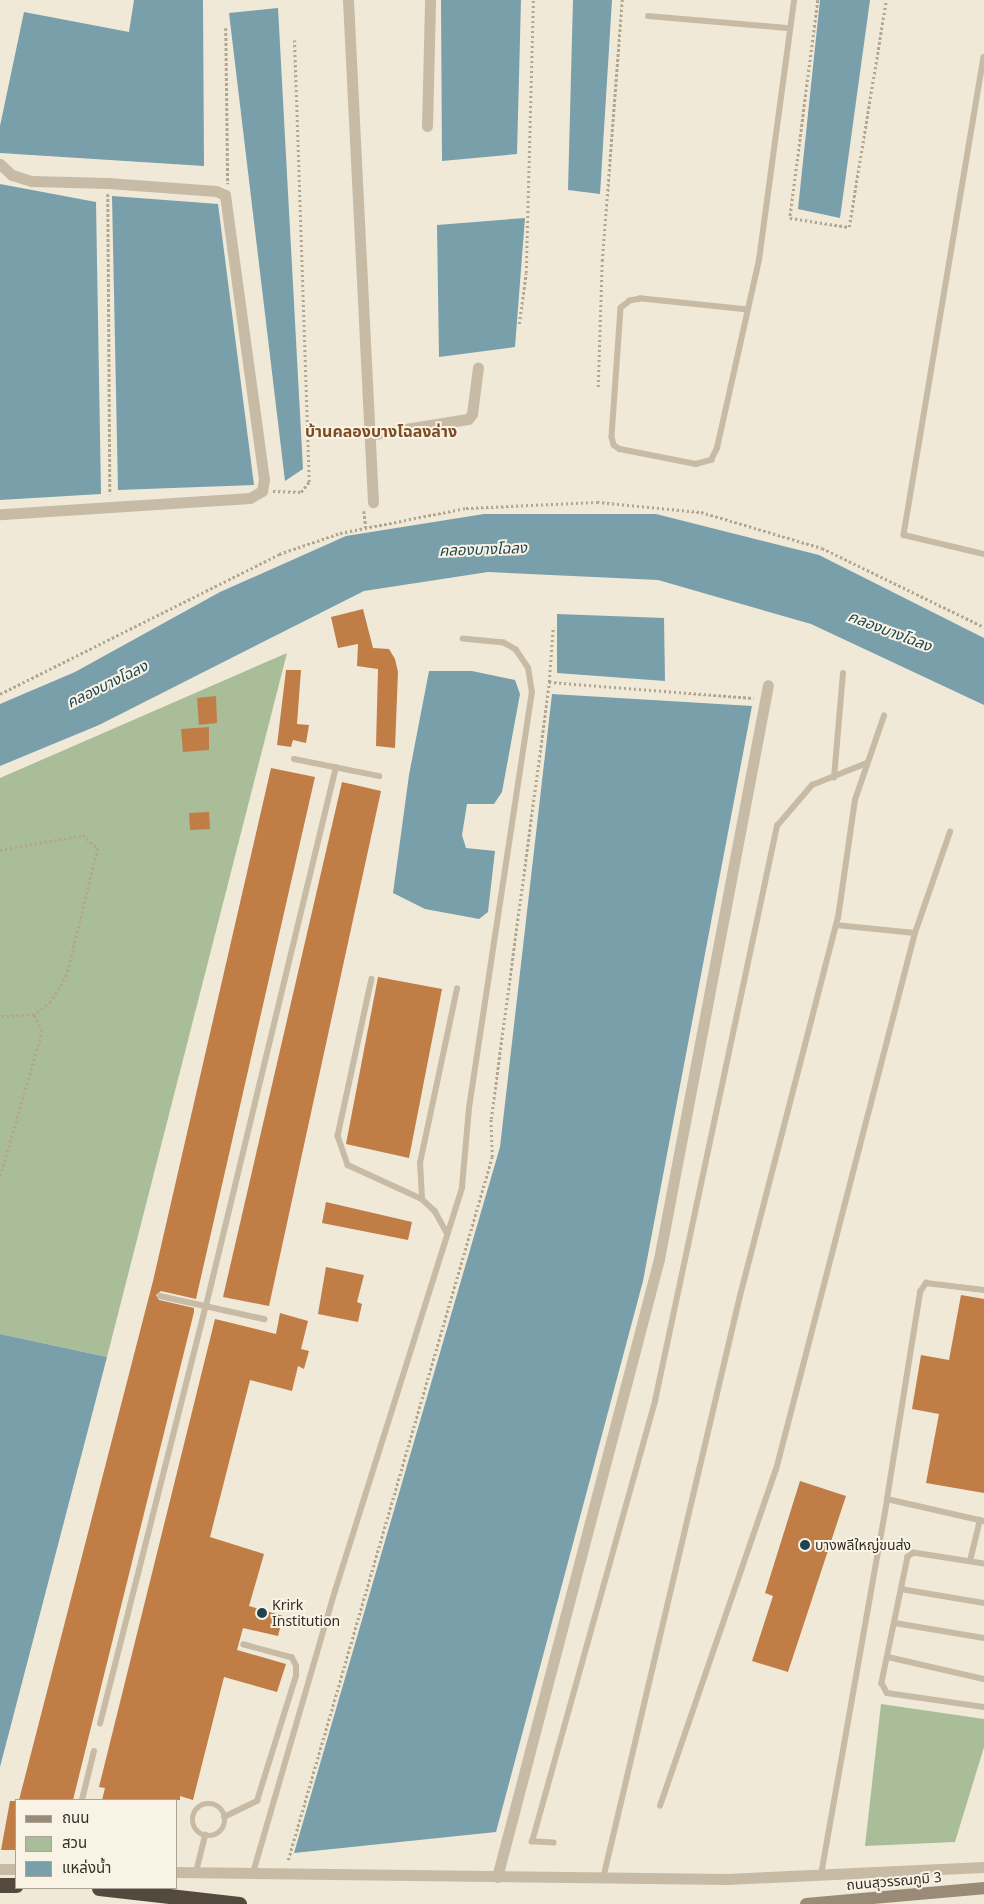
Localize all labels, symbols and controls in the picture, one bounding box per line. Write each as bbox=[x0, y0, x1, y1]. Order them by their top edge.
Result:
district label: บ้านคลองบางโฉลงล่าง bbox=[305, 421, 457, 441]
water label: คลองบางโฉลง bbox=[439, 538, 527, 560]
water label: คลองบางโฉลง bbox=[846, 607, 934, 655]
water label: คลองบางโฉลง bbox=[64, 657, 150, 711]
place label: บางพลีใหญ่ขนส่ง bbox=[815, 1537, 911, 1553]
marker: บางพลีใหญ่ขนส่ง bbox=[799, 1539, 811, 1551]
place label: Krirk Institution bbox=[272, 1597, 340, 1630]
marker: Krirk Institution bbox=[256, 1607, 268, 1619]
legend bbox=[15, 1799, 178, 1889]
text: ถนน bbox=[62, 1807, 89, 1827]
text: สวน bbox=[62, 1832, 87, 1852]
text: แหล่งน้ำ bbox=[62, 1857, 111, 1877]
street label: ถนนสุวรรณภูมิ 3 bbox=[846, 1868, 942, 1894]

